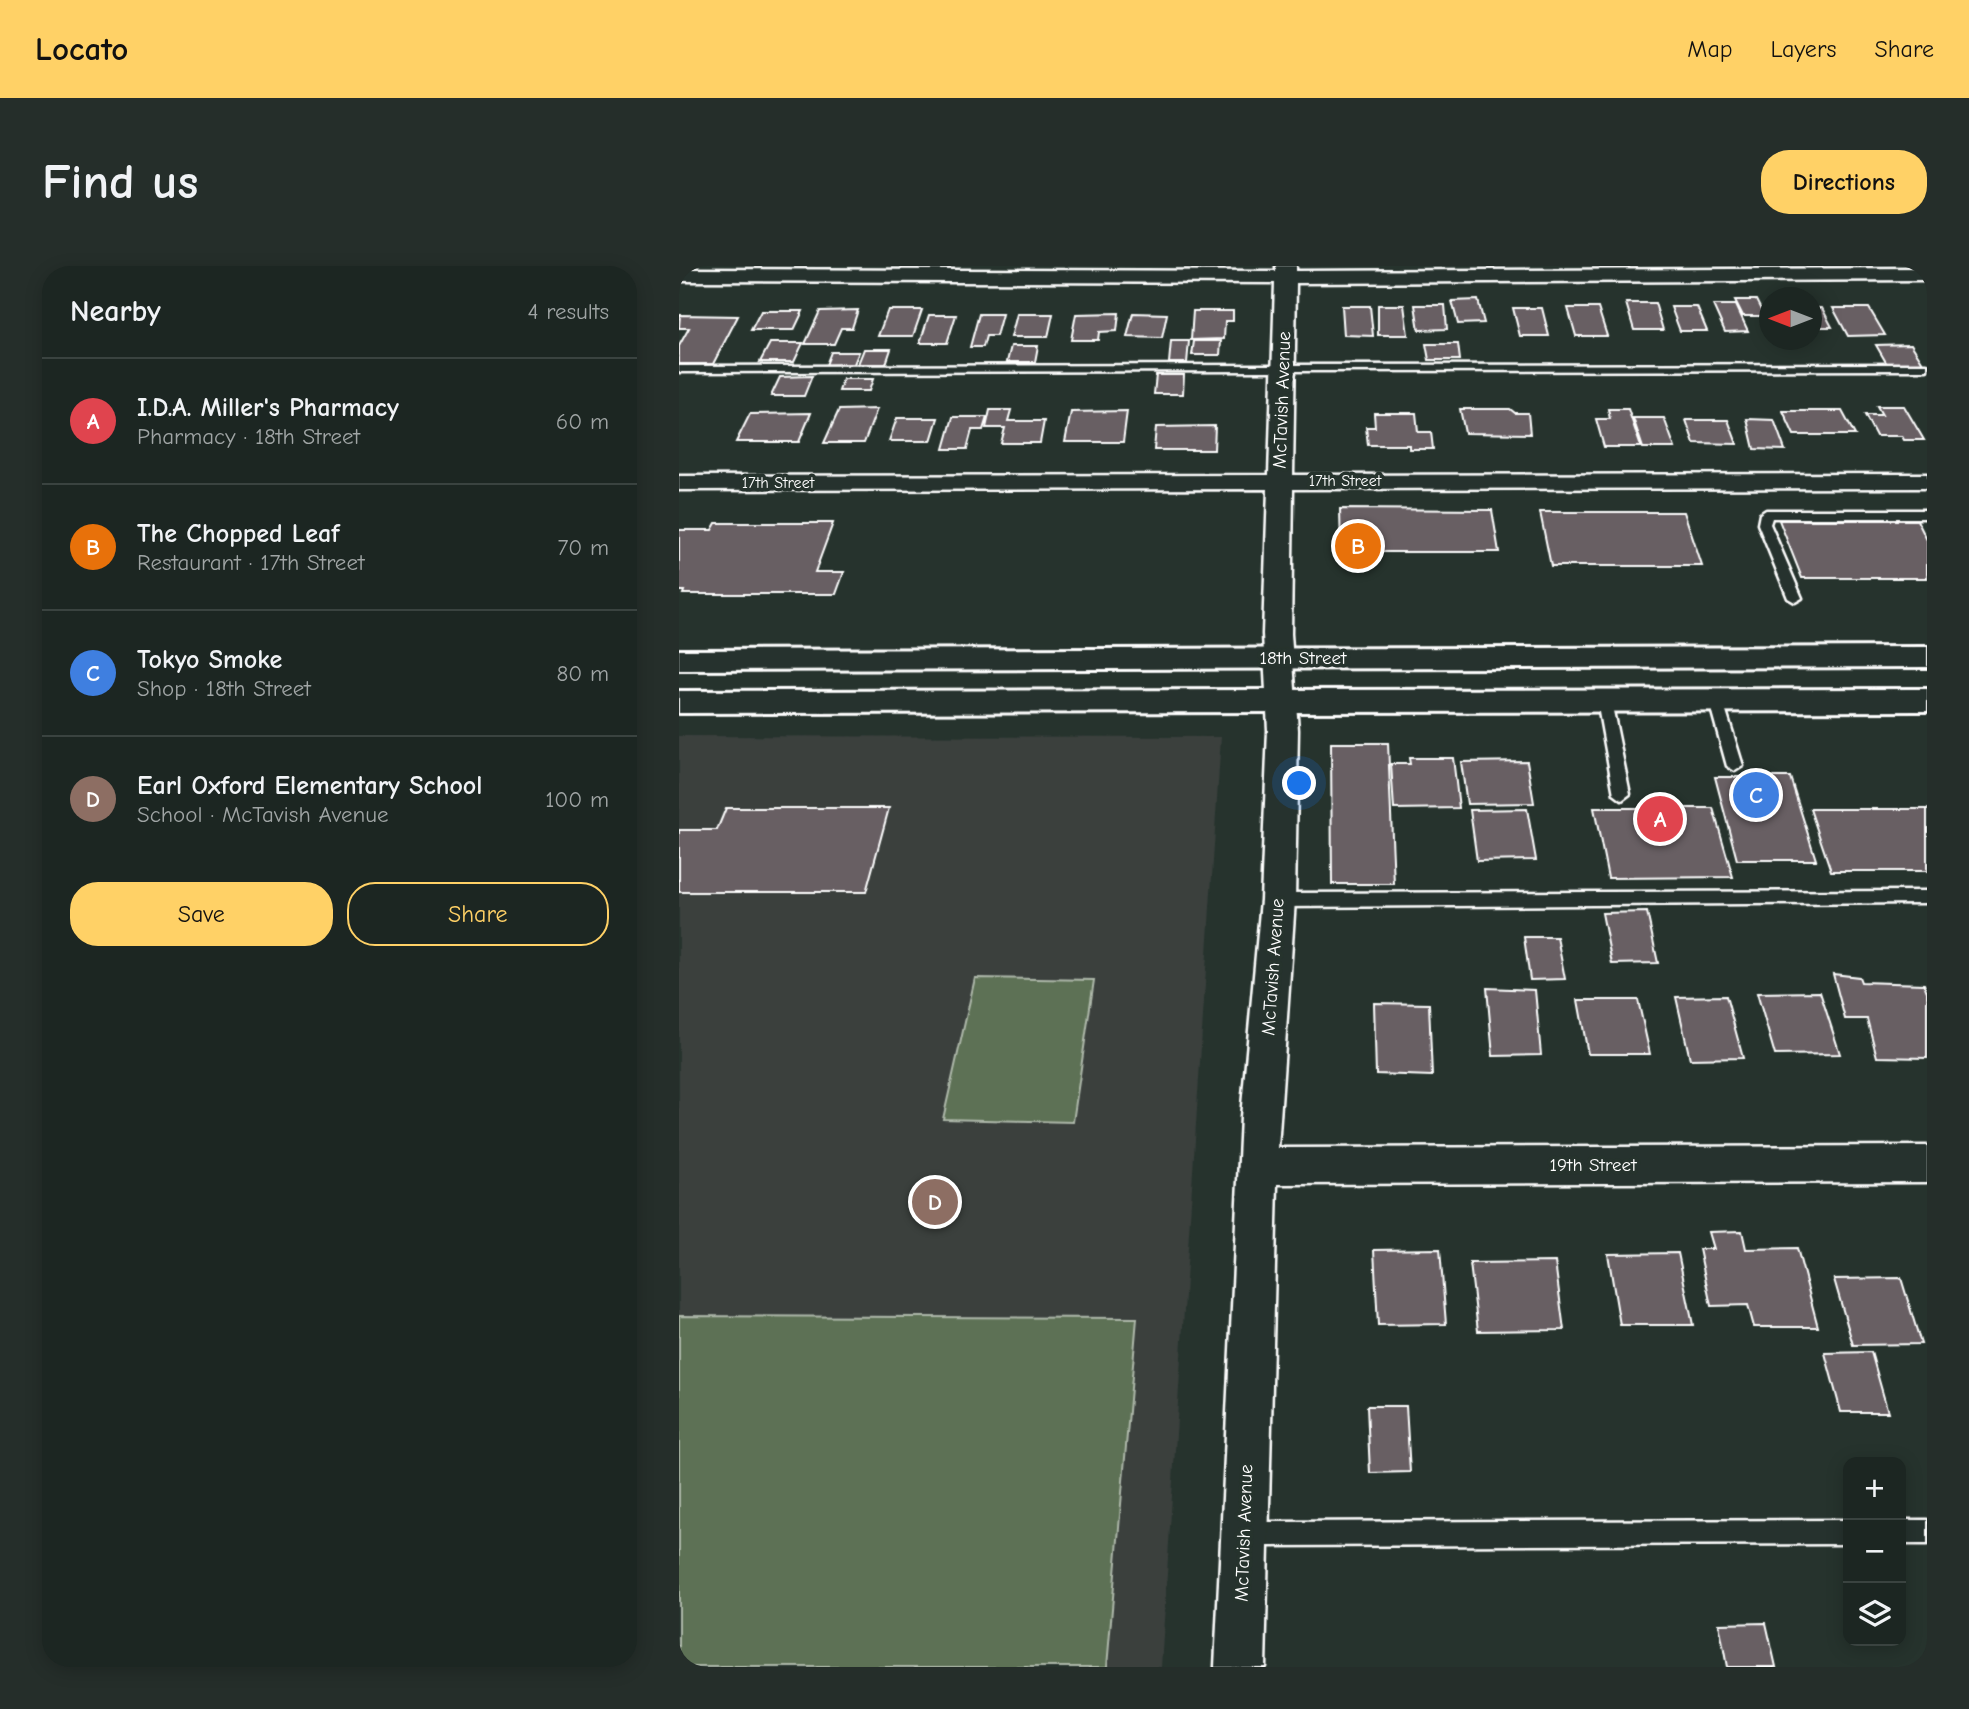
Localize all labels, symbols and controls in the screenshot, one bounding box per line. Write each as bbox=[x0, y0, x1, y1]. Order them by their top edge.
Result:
text: Locato bbox=[35, 30, 128, 68]
text: Map bbox=[1687, 35, 1733, 63]
text: Layers bbox=[1771, 35, 1836, 63]
text: Share bbox=[1874, 35, 1934, 63]
button: Directions bbox=[1761, 150, 1927, 214]
text: Find us bbox=[42, 154, 198, 210]
north arrow bbox=[1759, 287, 1822, 350]
text: Nearby bbox=[70, 294, 161, 329]
text: 4 results bbox=[527, 298, 609, 325]
street label: McTavish Avenue bbox=[1269, 331, 1295, 469]
text: I.D.A. Miller's Pharmacy bbox=[137, 393, 399, 423]
text: A bbox=[87, 408, 99, 435]
text: 60 m bbox=[556, 408, 609, 435]
text: Pharmacy · 18th Street bbox=[137, 423, 360, 450]
street label: 17th Street bbox=[1309, 472, 1382, 490]
street label: 17th Street bbox=[742, 474, 815, 492]
text: The Chopped Leaf bbox=[137, 519, 340, 549]
pin: B bbox=[1335, 520, 1381, 572]
text: B bbox=[86, 534, 100, 561]
text: 70 m bbox=[557, 534, 609, 561]
text: Restaurant · 17th Street bbox=[137, 549, 365, 576]
text: Tokyo Smoke bbox=[137, 645, 282, 675]
street label: 18th Street bbox=[1260, 647, 1347, 669]
text: C bbox=[86, 660, 100, 687]
text: 80 m bbox=[556, 660, 609, 687]
text: Shop · 18th Street bbox=[137, 675, 311, 702]
your location bbox=[1282, 766, 1316, 800]
pin: C bbox=[1733, 769, 1779, 821]
text: Earl Oxford Elementary School bbox=[137, 771, 482, 801]
text: D bbox=[86, 786, 100, 813]
text: 100 m bbox=[545, 786, 609, 813]
pin: A bbox=[1637, 793, 1683, 845]
text: School · McTavish Avenue bbox=[137, 801, 388, 828]
button: Save bbox=[70, 882, 333, 946]
button: Share bbox=[347, 882, 609, 946]
street label: McTavish Avenue bbox=[1257, 898, 1289, 1036]
street label: 19th Street bbox=[1549, 1154, 1637, 1176]
pin: D bbox=[912, 1176, 958, 1228]
map controls bbox=[1843, 1457, 1906, 1646]
button: + bbox=[1843, 1457, 1906, 1520]
street label: McTavish Avenue bbox=[1231, 1464, 1257, 1602]
button: − bbox=[1843, 1520, 1906, 1583]
button: layers bbox=[1843, 1583, 1906, 1646]

